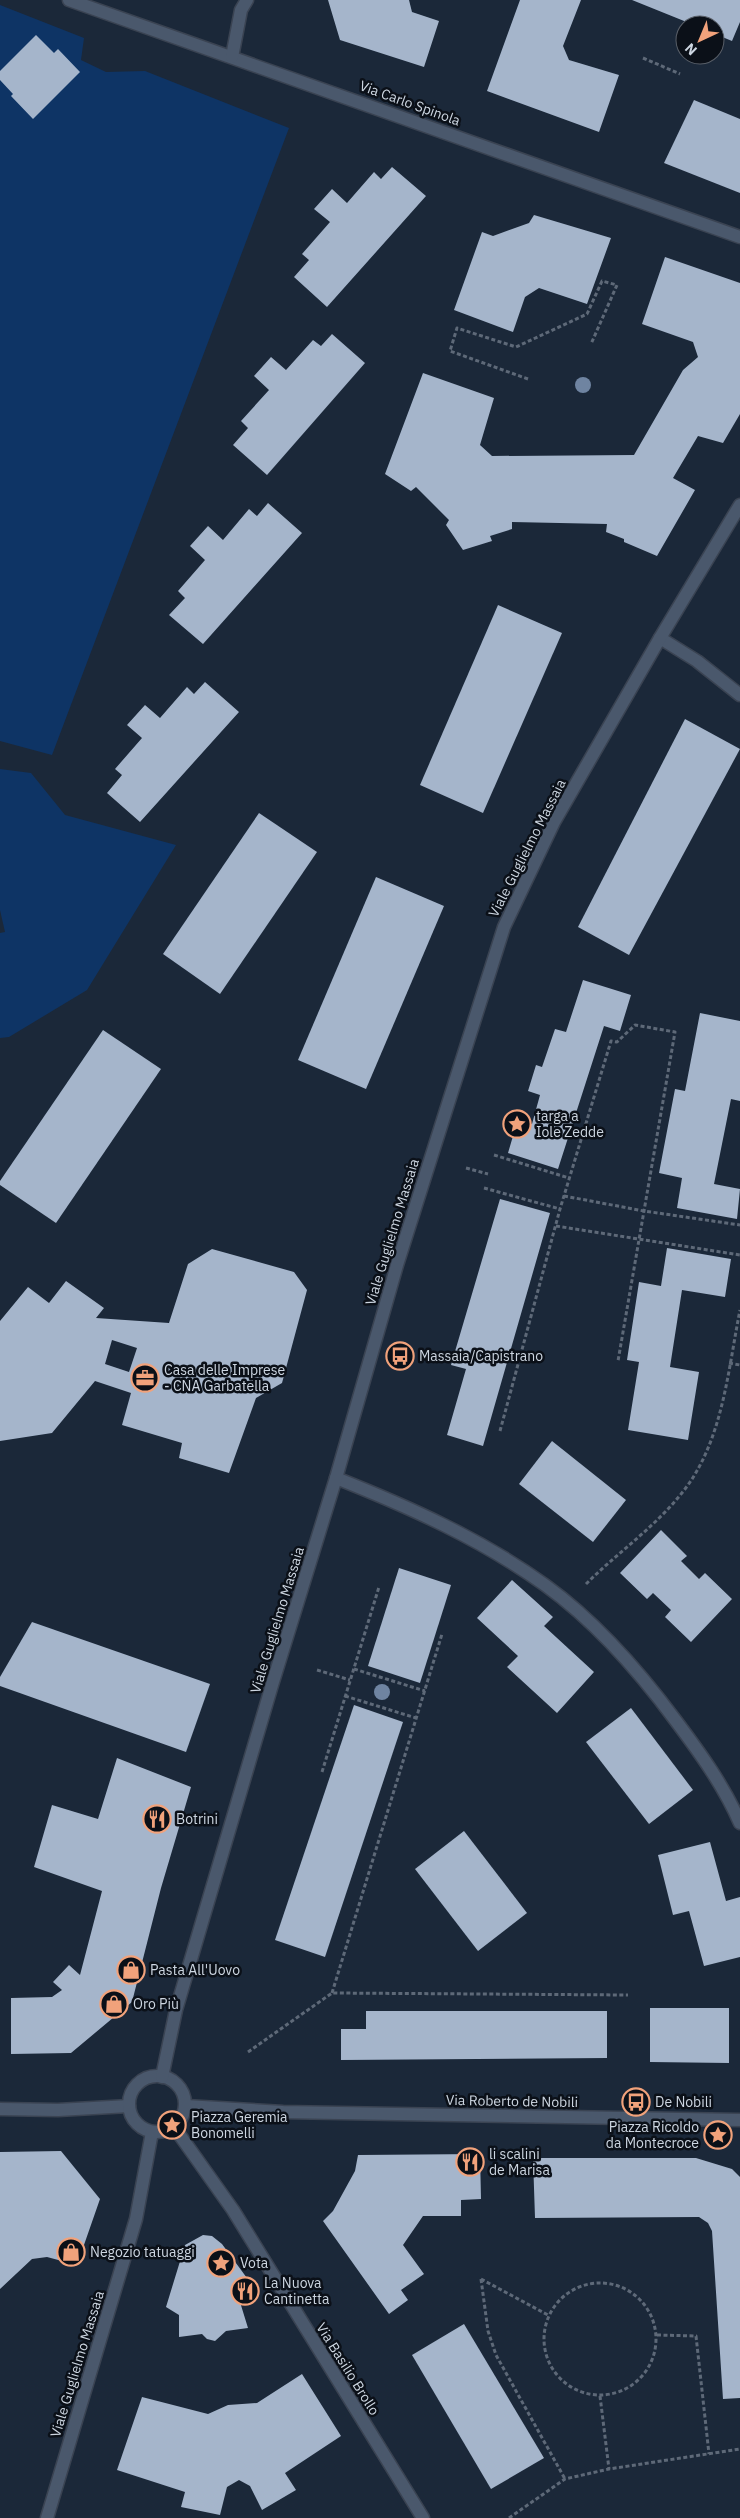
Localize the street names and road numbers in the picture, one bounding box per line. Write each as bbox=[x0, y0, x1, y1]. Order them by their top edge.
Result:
street label: Via Carlo Spinola bbox=[357, 76, 463, 130]
street label: Viale Guglielmo Massaia bbox=[484, 776, 570, 920]
street label: Viale Guglielmo Massaia bbox=[361, 1156, 423, 1307]
street label: Viale Guglielmo Massaia bbox=[246, 1544, 308, 1695]
street label: Via Roberto de Nobili bbox=[446, 2091, 578, 2111]
street label: Viale Guglielmo Massaia bbox=[46, 2288, 108, 2439]
street label: Via Basilio Brollo bbox=[312, 2319, 384, 2419]

